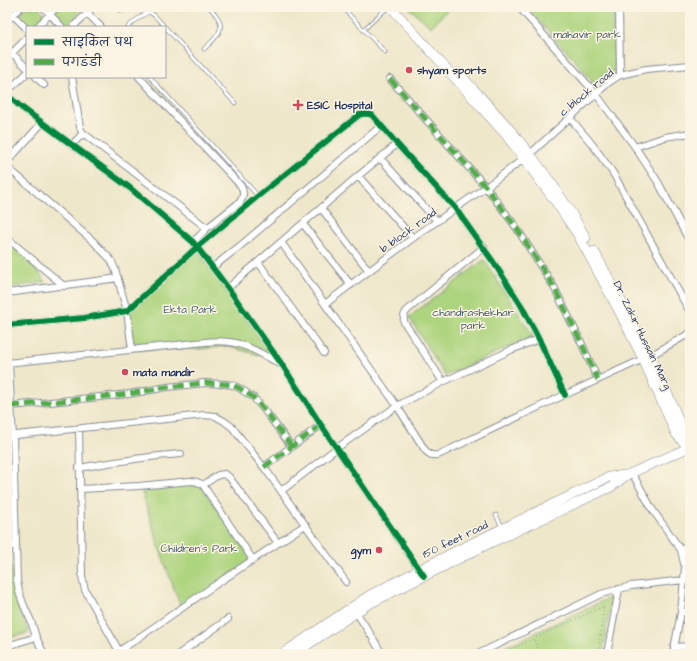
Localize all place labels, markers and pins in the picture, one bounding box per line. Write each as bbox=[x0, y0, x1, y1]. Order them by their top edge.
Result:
place label: shyam sports bbox=[417, 63, 487, 80]
marker: shyam sports bbox=[404, 65, 414, 75]
place label: ESIC Hospital bbox=[307, 98, 373, 114]
marker: ESIC Hospital bbox=[292, 99, 304, 111]
place label: mata mandir bbox=[133, 365, 196, 380]
marker: mata mandir bbox=[120, 367, 130, 377]
place label: gym bbox=[351, 543, 371, 560]
marker: gym bbox=[374, 545, 384, 555]

